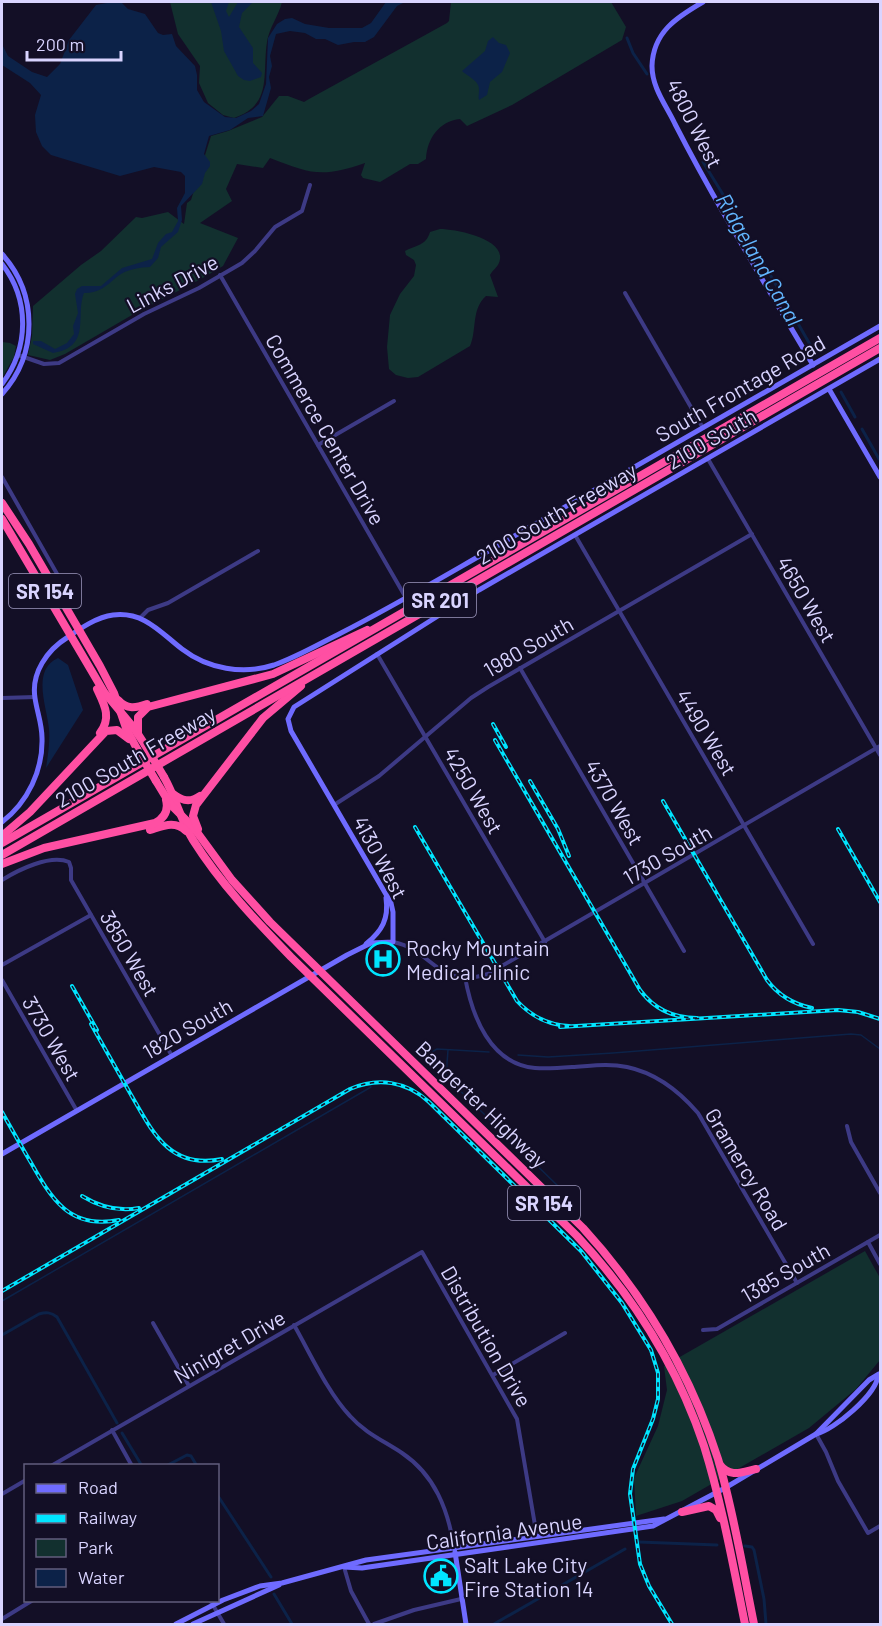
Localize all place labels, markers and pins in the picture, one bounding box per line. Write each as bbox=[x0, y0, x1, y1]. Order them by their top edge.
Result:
place label: Rocky Mountain Medical Clinic bbox=[406, 935, 550, 984]
hospital icon: Rocky Mountain Medical Clinic bbox=[365, 941, 401, 977]
place label: Salt Lake City Fire Station 14 bbox=[464, 1552, 594, 1601]
public building icon: Salt Lake City Fire Station 14 bbox=[423, 1558, 459, 1594]

